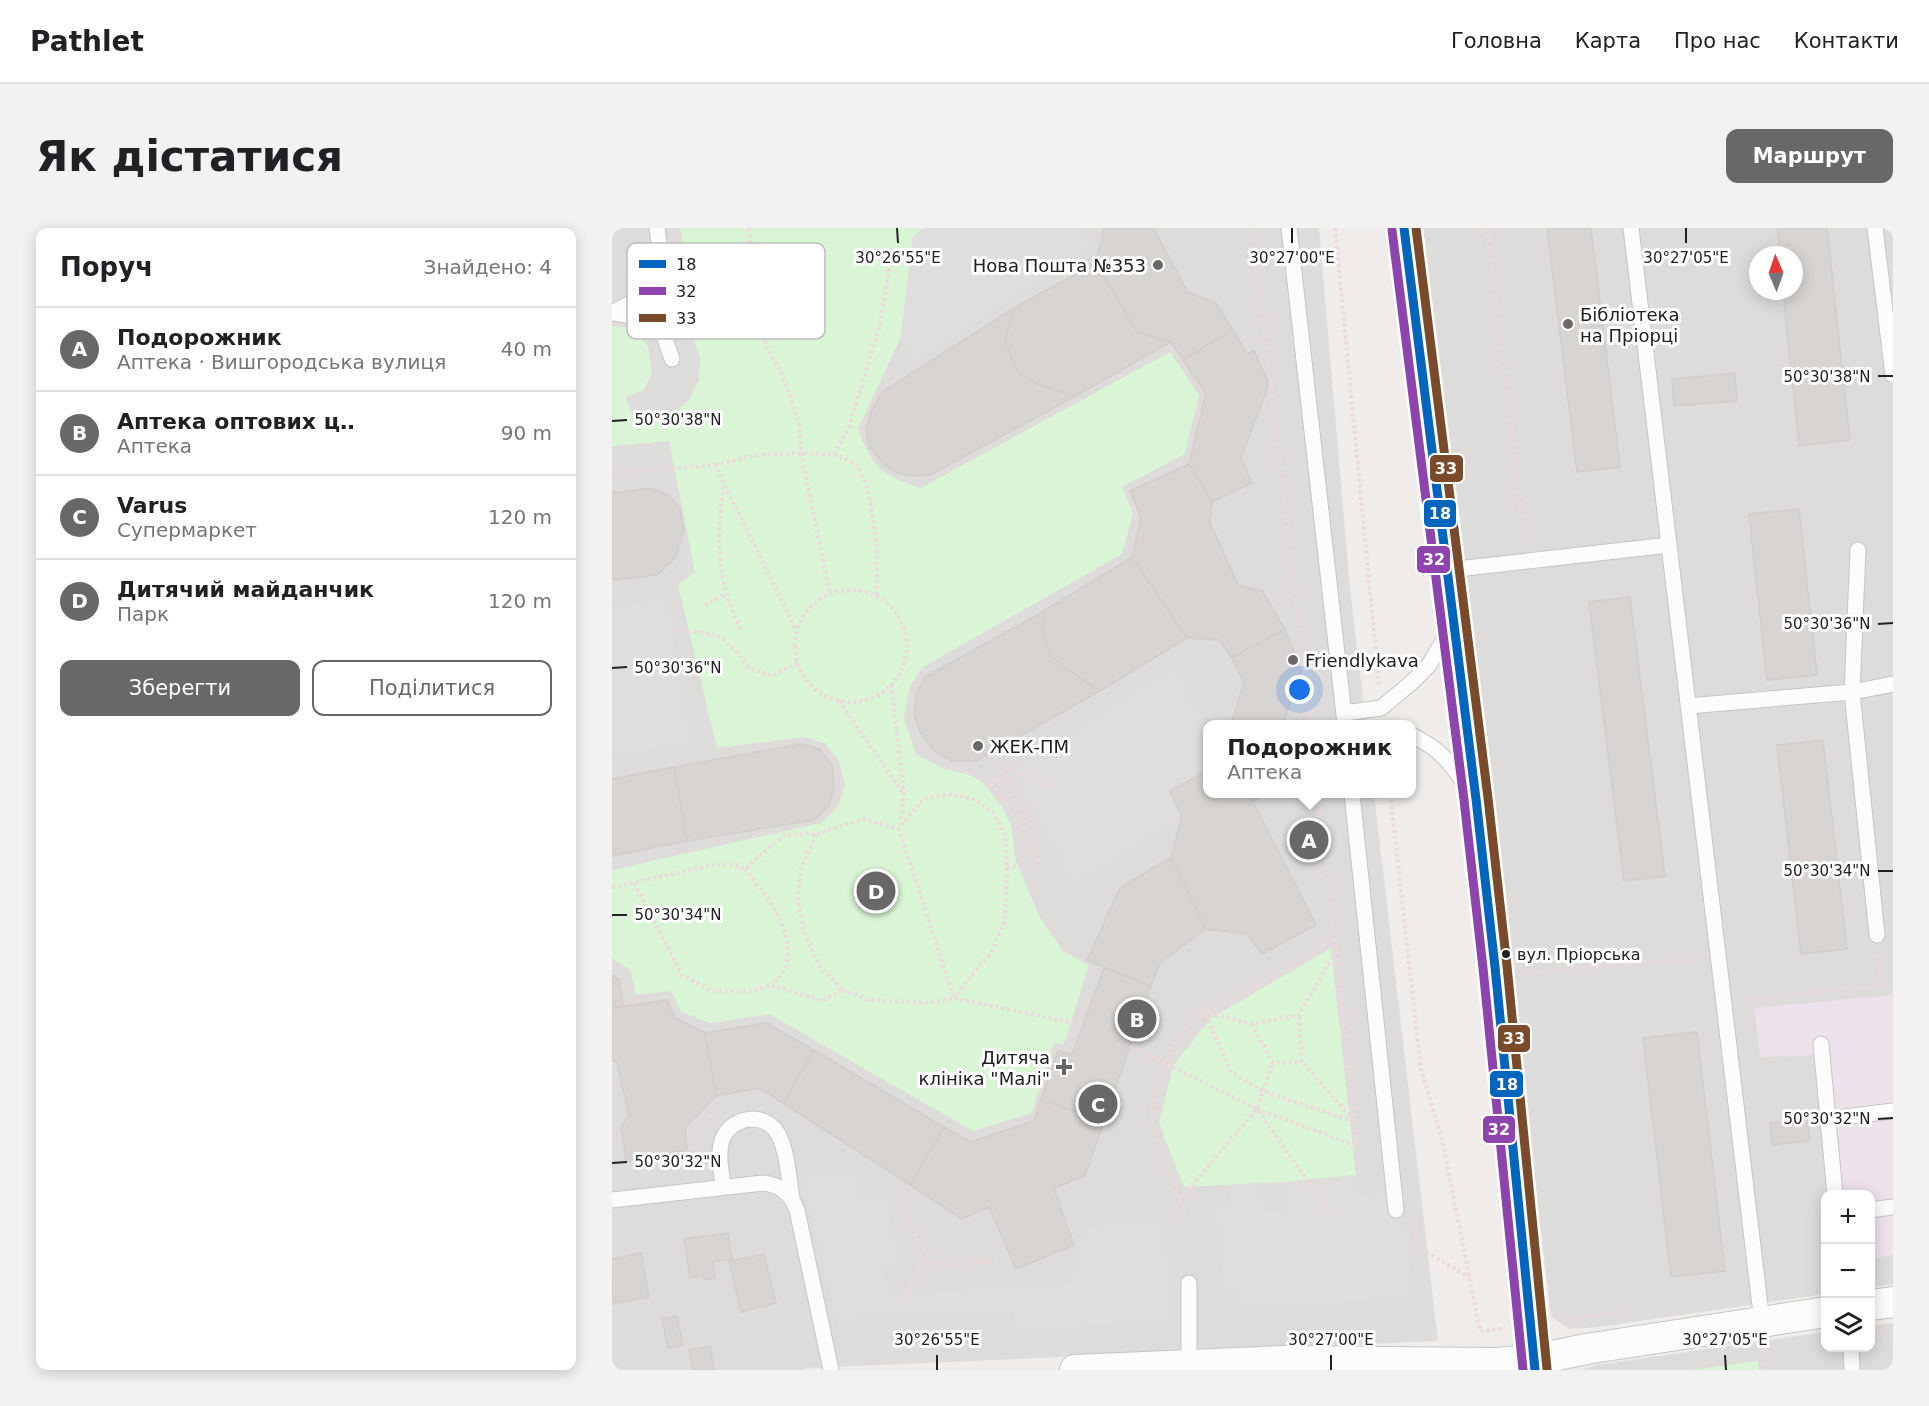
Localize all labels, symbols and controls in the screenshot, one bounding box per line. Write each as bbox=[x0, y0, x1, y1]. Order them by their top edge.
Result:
text: Pathlet bbox=[30, 25, 144, 58]
text: Головна bbox=[1451, 29, 1542, 53]
text: Карта bbox=[1575, 29, 1641, 53]
text: Про нас bbox=[1674, 29, 1761, 53]
text: Контакти bbox=[1794, 29, 1899, 53]
button: Маршрут bbox=[1726, 129, 1893, 183]
text: Як дістатися bbox=[36, 132, 343, 181]
legend bbox=[627, 243, 825, 339]
north arrow bbox=[1749, 246, 1803, 300]
text: 30°26'55"E bbox=[855, 249, 941, 267]
text: 30°27'00"E bbox=[1249, 249, 1335, 267]
text: 30°27'05"E bbox=[1643, 249, 1729, 267]
text: Поруч bbox=[60, 252, 153, 282]
text: Знайдено: 4 bbox=[424, 255, 552, 279]
text: 18 bbox=[676, 255, 696, 274]
place label: Нова Пошта №353 bbox=[973, 255, 1146, 276]
marker: Нова Пошта №353 bbox=[1151, 258, 1165, 272]
text: 32 bbox=[676, 282, 696, 301]
place label: Бібліотека на Пріорці bbox=[1580, 304, 1679, 346]
text: 33 bbox=[676, 309, 696, 328]
marker: Бібліотека на Пріорці bbox=[1561, 317, 1575, 331]
text: Подорожник bbox=[117, 325, 282, 350]
text: A bbox=[72, 337, 87, 361]
text: 40 m bbox=[501, 337, 552, 361]
text: Аптека · Вишгородська вулиця bbox=[117, 350, 446, 374]
text: 50°30'38"N bbox=[1783, 368, 1871, 386]
text: Аптека оптових ц‥ bbox=[117, 409, 355, 434]
text: 50°30'38"N bbox=[634, 411, 722, 429]
text: B bbox=[72, 421, 87, 445]
text: 90 m bbox=[501, 421, 552, 445]
text: Аптека bbox=[117, 434, 192, 458]
line badge: 33 bbox=[1429, 454, 1464, 483]
text: 33 bbox=[1435, 459, 1457, 478]
text: Varus bbox=[117, 493, 187, 518]
line badge: 18 bbox=[1423, 499, 1457, 528]
text: 18 bbox=[1429, 504, 1451, 523]
text: C bbox=[72, 505, 87, 529]
text: 120 m bbox=[488, 505, 552, 529]
text: Супермаркет bbox=[117, 518, 257, 542]
line badge: 32 bbox=[1416, 545, 1451, 574]
text: 32 bbox=[1423, 550, 1445, 569]
text: Дитячий майданчик bbox=[117, 577, 374, 602]
text: D bbox=[71, 589, 88, 613]
text: 120 m bbox=[488, 589, 552, 613]
text: Парк bbox=[117, 602, 169, 626]
text: 50°30'36"N bbox=[1783, 615, 1871, 633]
place label: Friendlykava bbox=[1305, 650, 1419, 671]
marker: Friendlykava bbox=[1286, 653, 1300, 667]
text: 50°30'36"N bbox=[634, 659, 722, 677]
button: Зберегти bbox=[60, 660, 300, 716]
button: Поділитися bbox=[312, 660, 552, 716]
your location bbox=[1285, 675, 1314, 704]
popup bbox=[1203, 720, 1416, 798]
text: Подорожник bbox=[1227, 735, 1392, 760]
place label: ЖЕК-ПМ bbox=[990, 736, 1069, 757]
marker: ЖЕК-ПМ bbox=[971, 739, 985, 753]
text: Аптека bbox=[1227, 760, 1302, 784]
pin: A bbox=[1290, 818, 1328, 862]
text: 50°30'34"N bbox=[1783, 862, 1871, 880]
pin: D bbox=[856, 868, 896, 914]
text: 50°30'34"N bbox=[634, 906, 722, 924]
place label: вул. Пріорська bbox=[1517, 945, 1641, 964]
marker: вул. Пріорська bbox=[1500, 948, 1512, 960]
pin: B bbox=[1118, 996, 1156, 1042]
line badge: 33 bbox=[1497, 1024, 1531, 1053]
text: 33 bbox=[1503, 1029, 1525, 1048]
place label: Дитяча клініка "Малі" bbox=[919, 1047, 1050, 1089]
marker: Дитяча клініка "Малі" bbox=[1055, 1058, 1073, 1076]
line badge: 18 bbox=[1489, 1070, 1524, 1098]
text: 18 bbox=[1496, 1075, 1518, 1094]
pin: C bbox=[1078, 1082, 1118, 1126]
text: 50°30'32"N bbox=[1783, 1110, 1871, 1128]
line badge: 32 bbox=[1482, 1115, 1516, 1144]
text: 32 bbox=[1488, 1120, 1510, 1139]
text: 50°30'32"N bbox=[634, 1153, 722, 1171]
map controls bbox=[1821, 1190, 1875, 1352]
button: + bbox=[1821, 1190, 1875, 1244]
button: − bbox=[1821, 1244, 1875, 1298]
button: layers bbox=[1821, 1298, 1875, 1352]
text: 30°26'55"E bbox=[894, 1331, 980, 1349]
text: 30°27'00"E bbox=[1288, 1331, 1374, 1349]
text: 30°27'05"E bbox=[1682, 1331, 1768, 1349]

